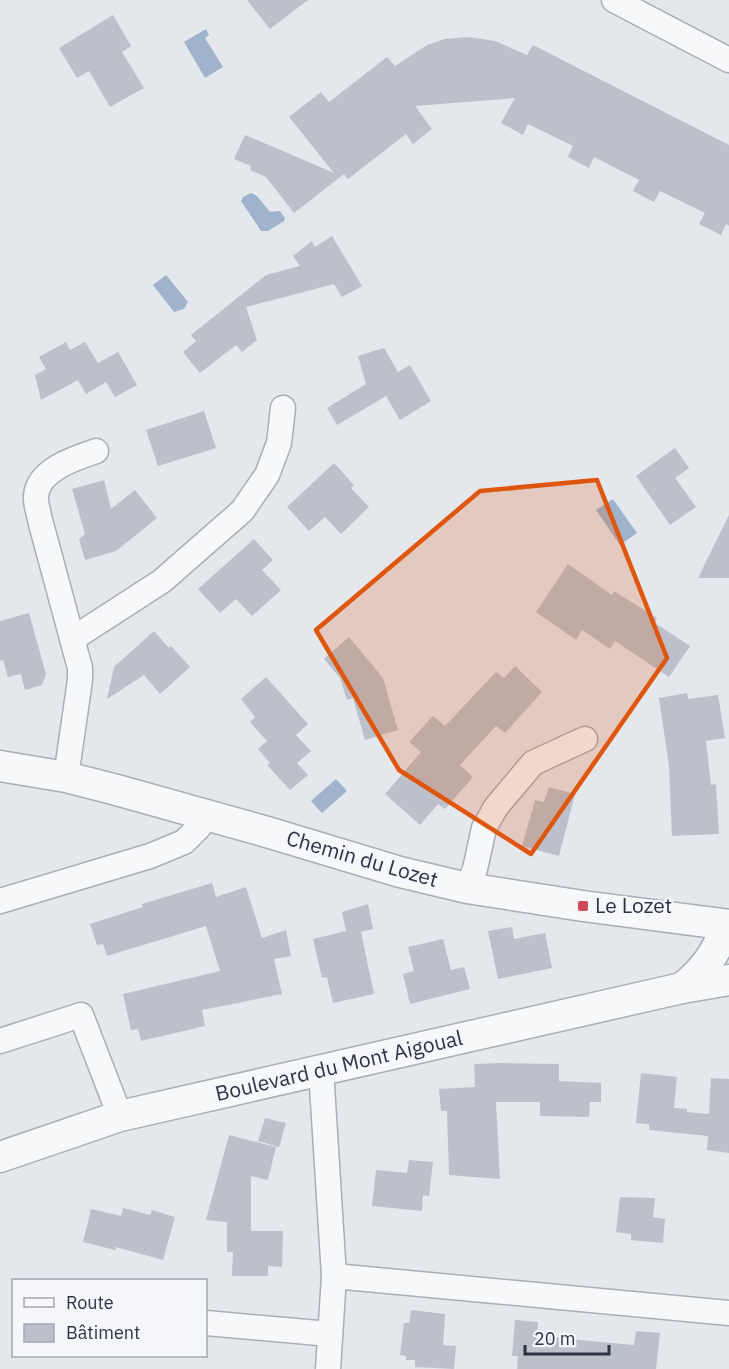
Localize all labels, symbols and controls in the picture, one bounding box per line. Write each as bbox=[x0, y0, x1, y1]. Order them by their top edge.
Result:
street label: Chemin du Lozet bbox=[283, 823, 441, 893]
place label: Le Lozet bbox=[595, 891, 672, 919]
marker: Le Lozet bbox=[576, 899, 590, 913]
street label: Boulevard du Mont Aigoual bbox=[212, 1023, 465, 1107]
legend bbox=[12, 1279, 207, 1357]
text: Route bbox=[66, 1291, 114, 1314]
scale bar bbox=[525, 1318, 609, 1356]
text: Bâtiment bbox=[66, 1321, 140, 1344]
text: 20 m bbox=[534, 1327, 576, 1350]

